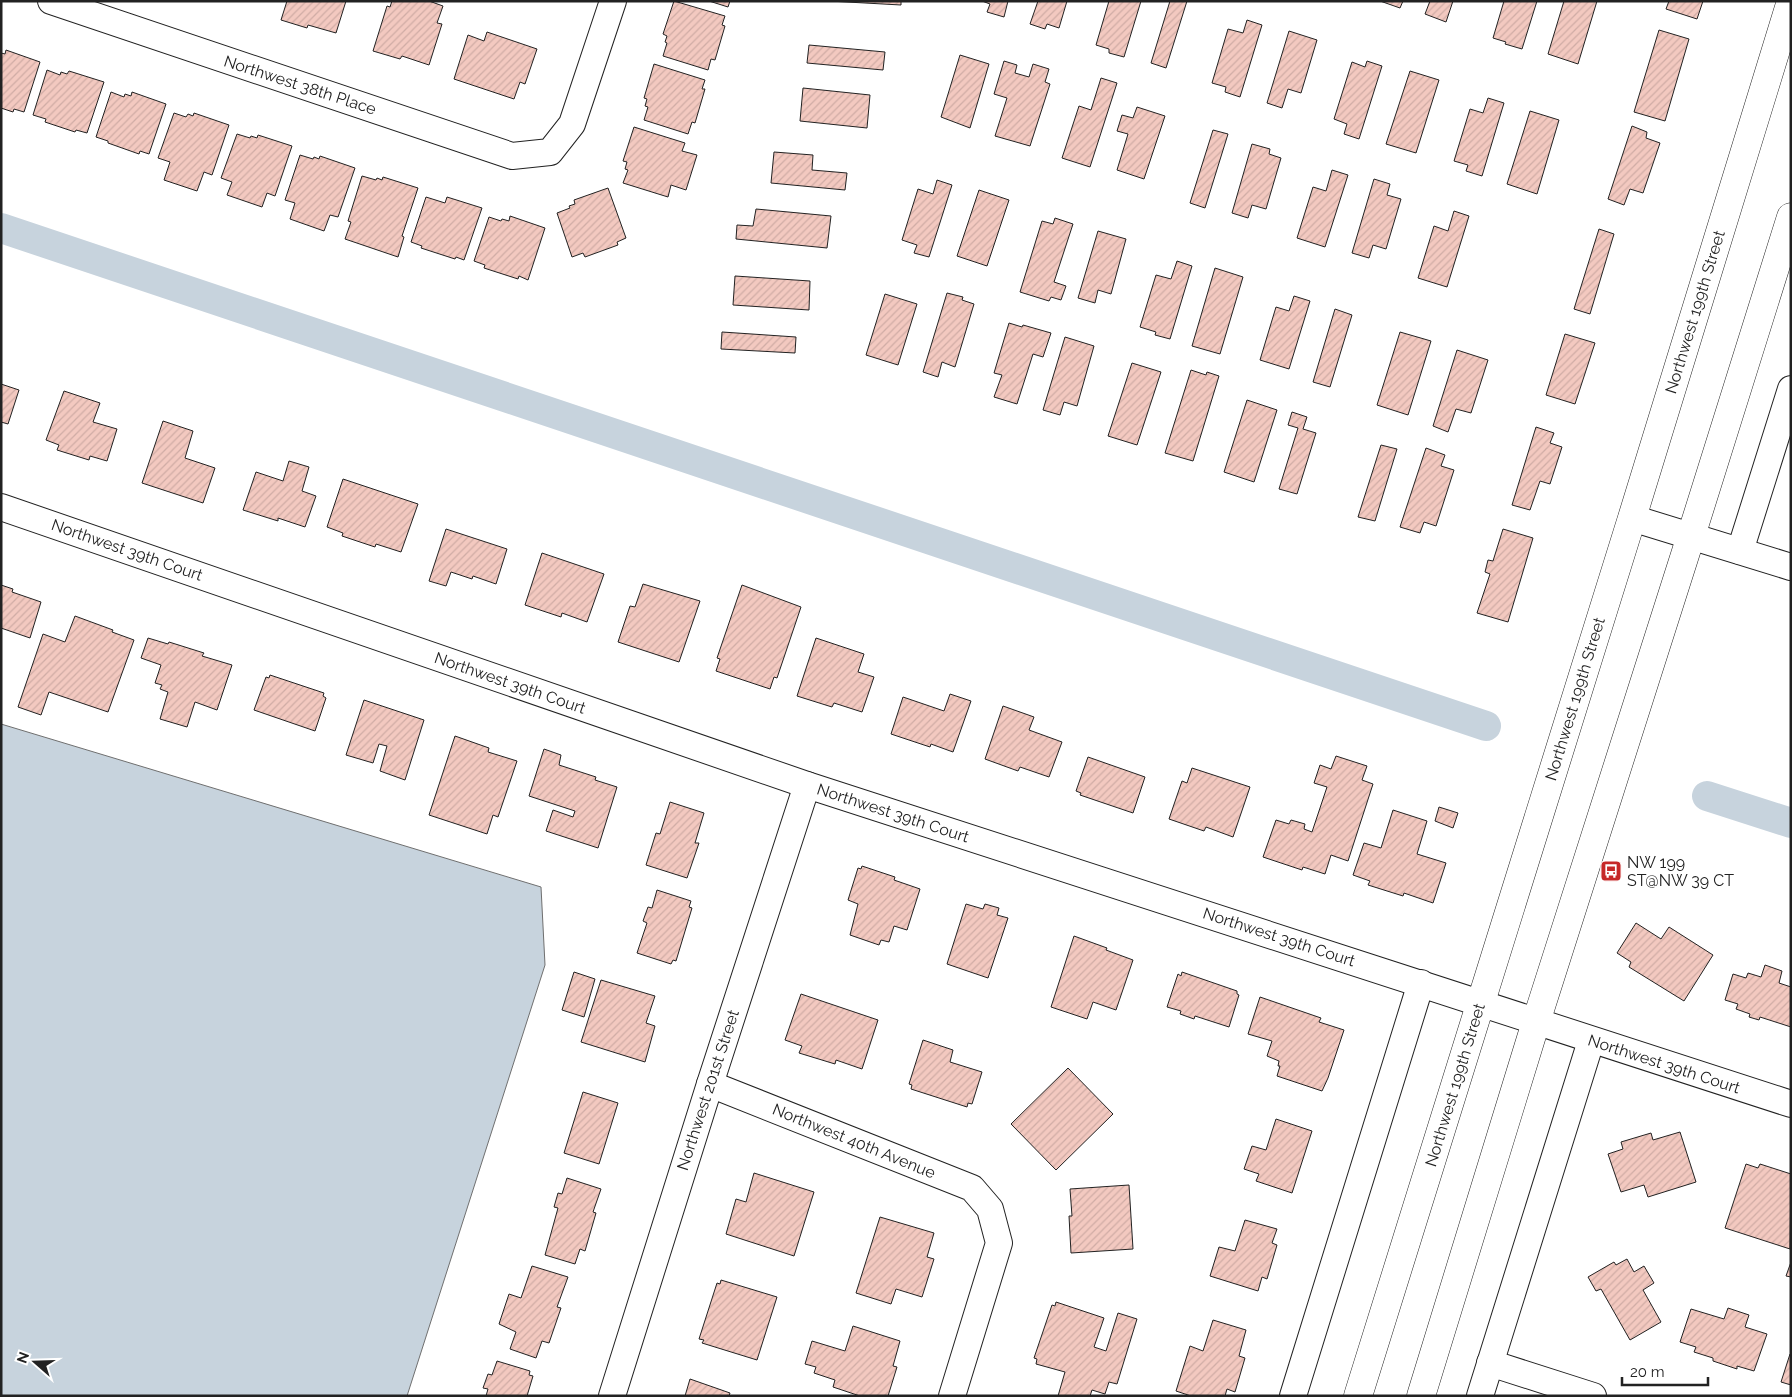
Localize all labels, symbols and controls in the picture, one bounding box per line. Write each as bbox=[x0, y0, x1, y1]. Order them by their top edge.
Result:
street label: Northwest 38th Place bbox=[221, 51, 379, 119]
street label: Northwest 199th Street bbox=[1661, 227, 1729, 396]
street label: Northwest 39th Court bbox=[49, 515, 206, 585]
street label: Northwest 199th Street bbox=[1541, 614, 1609, 783]
street label: Northwest 39th Court bbox=[432, 648, 589, 718]
street label: Northwest 39th Court bbox=[815, 779, 972, 847]
place label: NW 199 ST@NW 39 CT bbox=[1627, 853, 1734, 890]
bus stop icon: NW 199 ST@NW 39 CT bbox=[1599, 859, 1623, 883]
street label: Northwest 39th Court bbox=[1201, 903, 1358, 971]
street label: Northwest 199th Street bbox=[1421, 1000, 1489, 1169]
street label: Northwest 201st Street bbox=[673, 1007, 743, 1173]
street label: Northwest 39th Court bbox=[1586, 1030, 1743, 1098]
street label: Northwest 40th Avenue bbox=[770, 1100, 938, 1182]
north arrow bbox=[10, 1337, 60, 1387]
text: N bbox=[13, 1350, 32, 1365]
scale bar bbox=[1622, 1354, 1708, 1386]
text: 20 m bbox=[1630, 1363, 1665, 1381]

